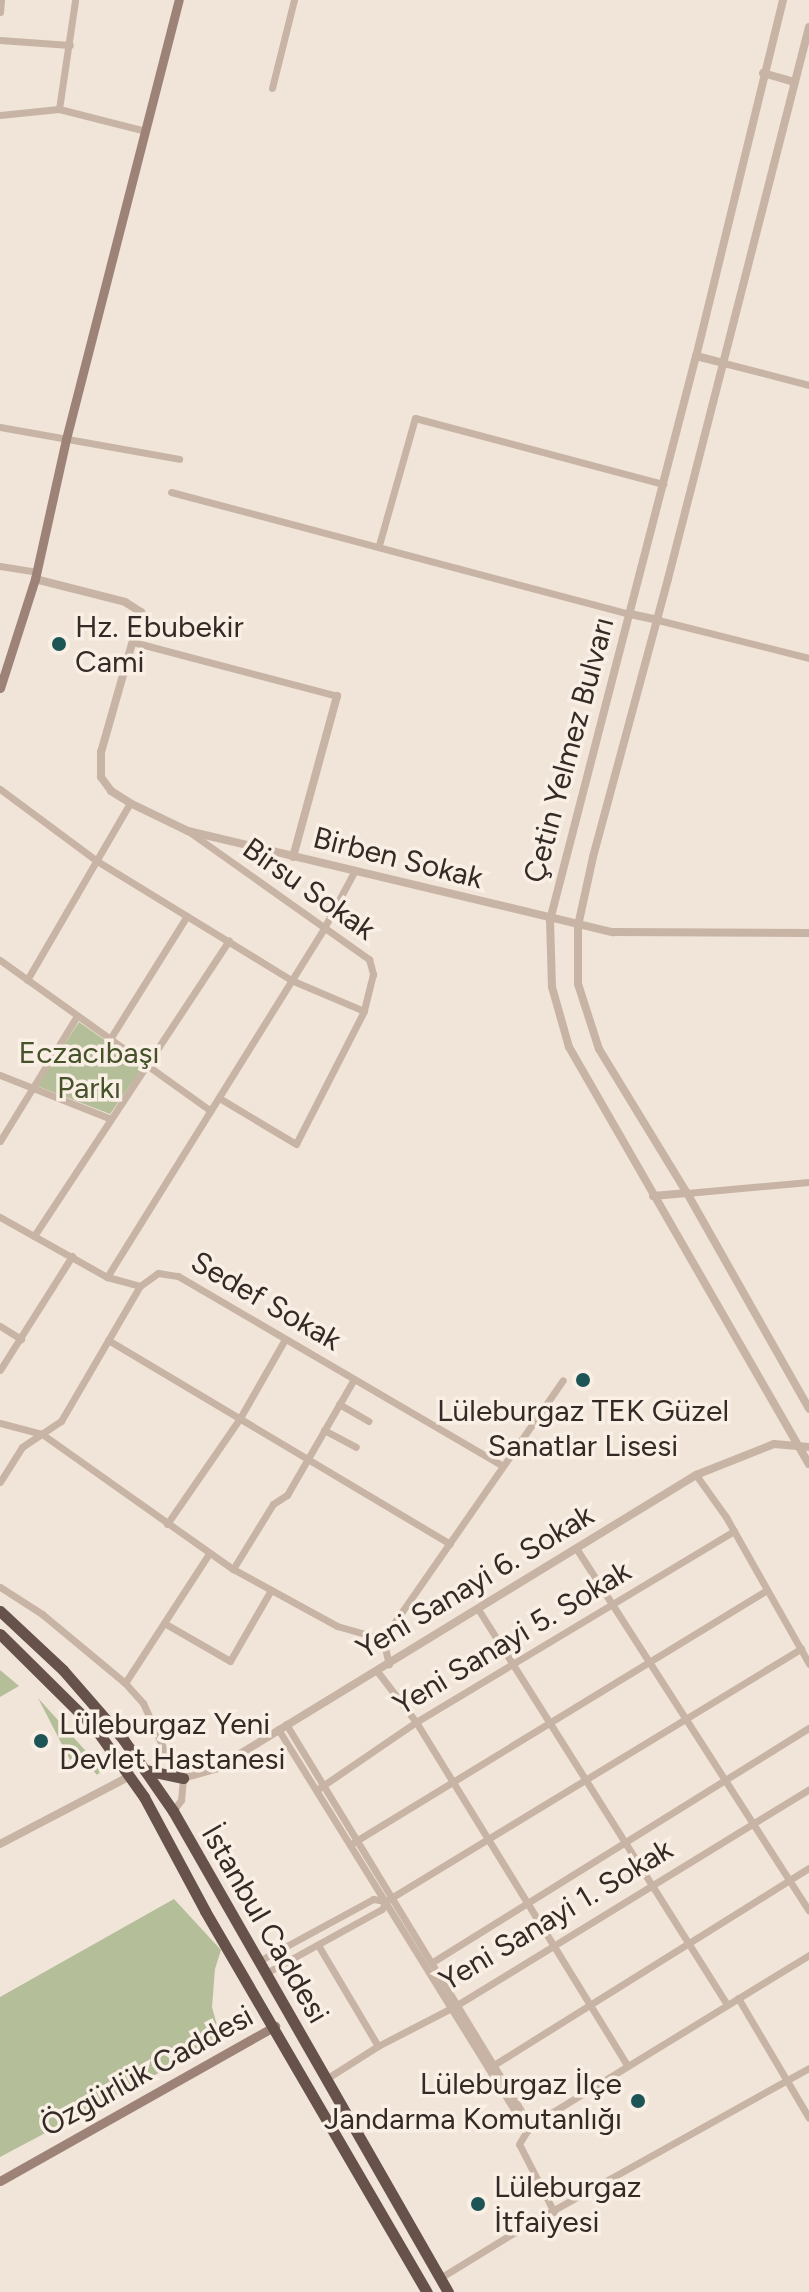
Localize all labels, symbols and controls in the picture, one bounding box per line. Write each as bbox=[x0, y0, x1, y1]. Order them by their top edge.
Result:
place label: Hz. Ebubekir Cami bbox=[75, 609, 244, 680]
street label: Çetin Yelmez Bulvarı bbox=[516, 613, 622, 887]
marker: Hz. Ebubekir Cami bbox=[50, 635, 68, 653]
street label: Birben Sokak bbox=[310, 820, 486, 896]
street label: Birsu Sokak bbox=[236, 830, 382, 948]
park label: Eczacıbaşı Parkı bbox=[18, 1035, 160, 1106]
street label: Sedef Sokak bbox=[185, 1244, 347, 1358]
marker: Lüleburgaz TEK Güzel Sanatlar Lisesi bbox=[574, 1371, 592, 1389]
place label: Lüleburgaz TEK Güzel Sanatlar Lisesi bbox=[437, 1393, 729, 1464]
street label: Yeni Sanayi 6. Sokak bbox=[350, 1497, 600, 1667]
street label: Yeni Sanayi 5. Sokak bbox=[387, 1553, 637, 1723]
place label: Lüleburgaz Yeni Devlet Hastanesi bbox=[59, 1706, 285, 1776]
marker: Lüleburgaz Yeni Devlet Hastanesi bbox=[30, 1730, 52, 1752]
street label: İstanbul Caddesi bbox=[194, 1818, 336, 2030]
street label: Yeni Sanayi 1. Sokak bbox=[433, 1831, 679, 1999]
street label: Özgürlük Caddesi bbox=[35, 1998, 259, 2144]
place label: Lüleburgaz İlçe Jandarma Komutanlığı bbox=[324, 2066, 622, 2136]
marker: Lüleburgaz İlçe Jandarma Komutanlığı bbox=[629, 2092, 647, 2110]
place label: Lüleburgaz İtfaiyesi bbox=[494, 2169, 641, 2240]
marker: Lüleburgaz İtfaiyesi bbox=[469, 2195, 487, 2213]

